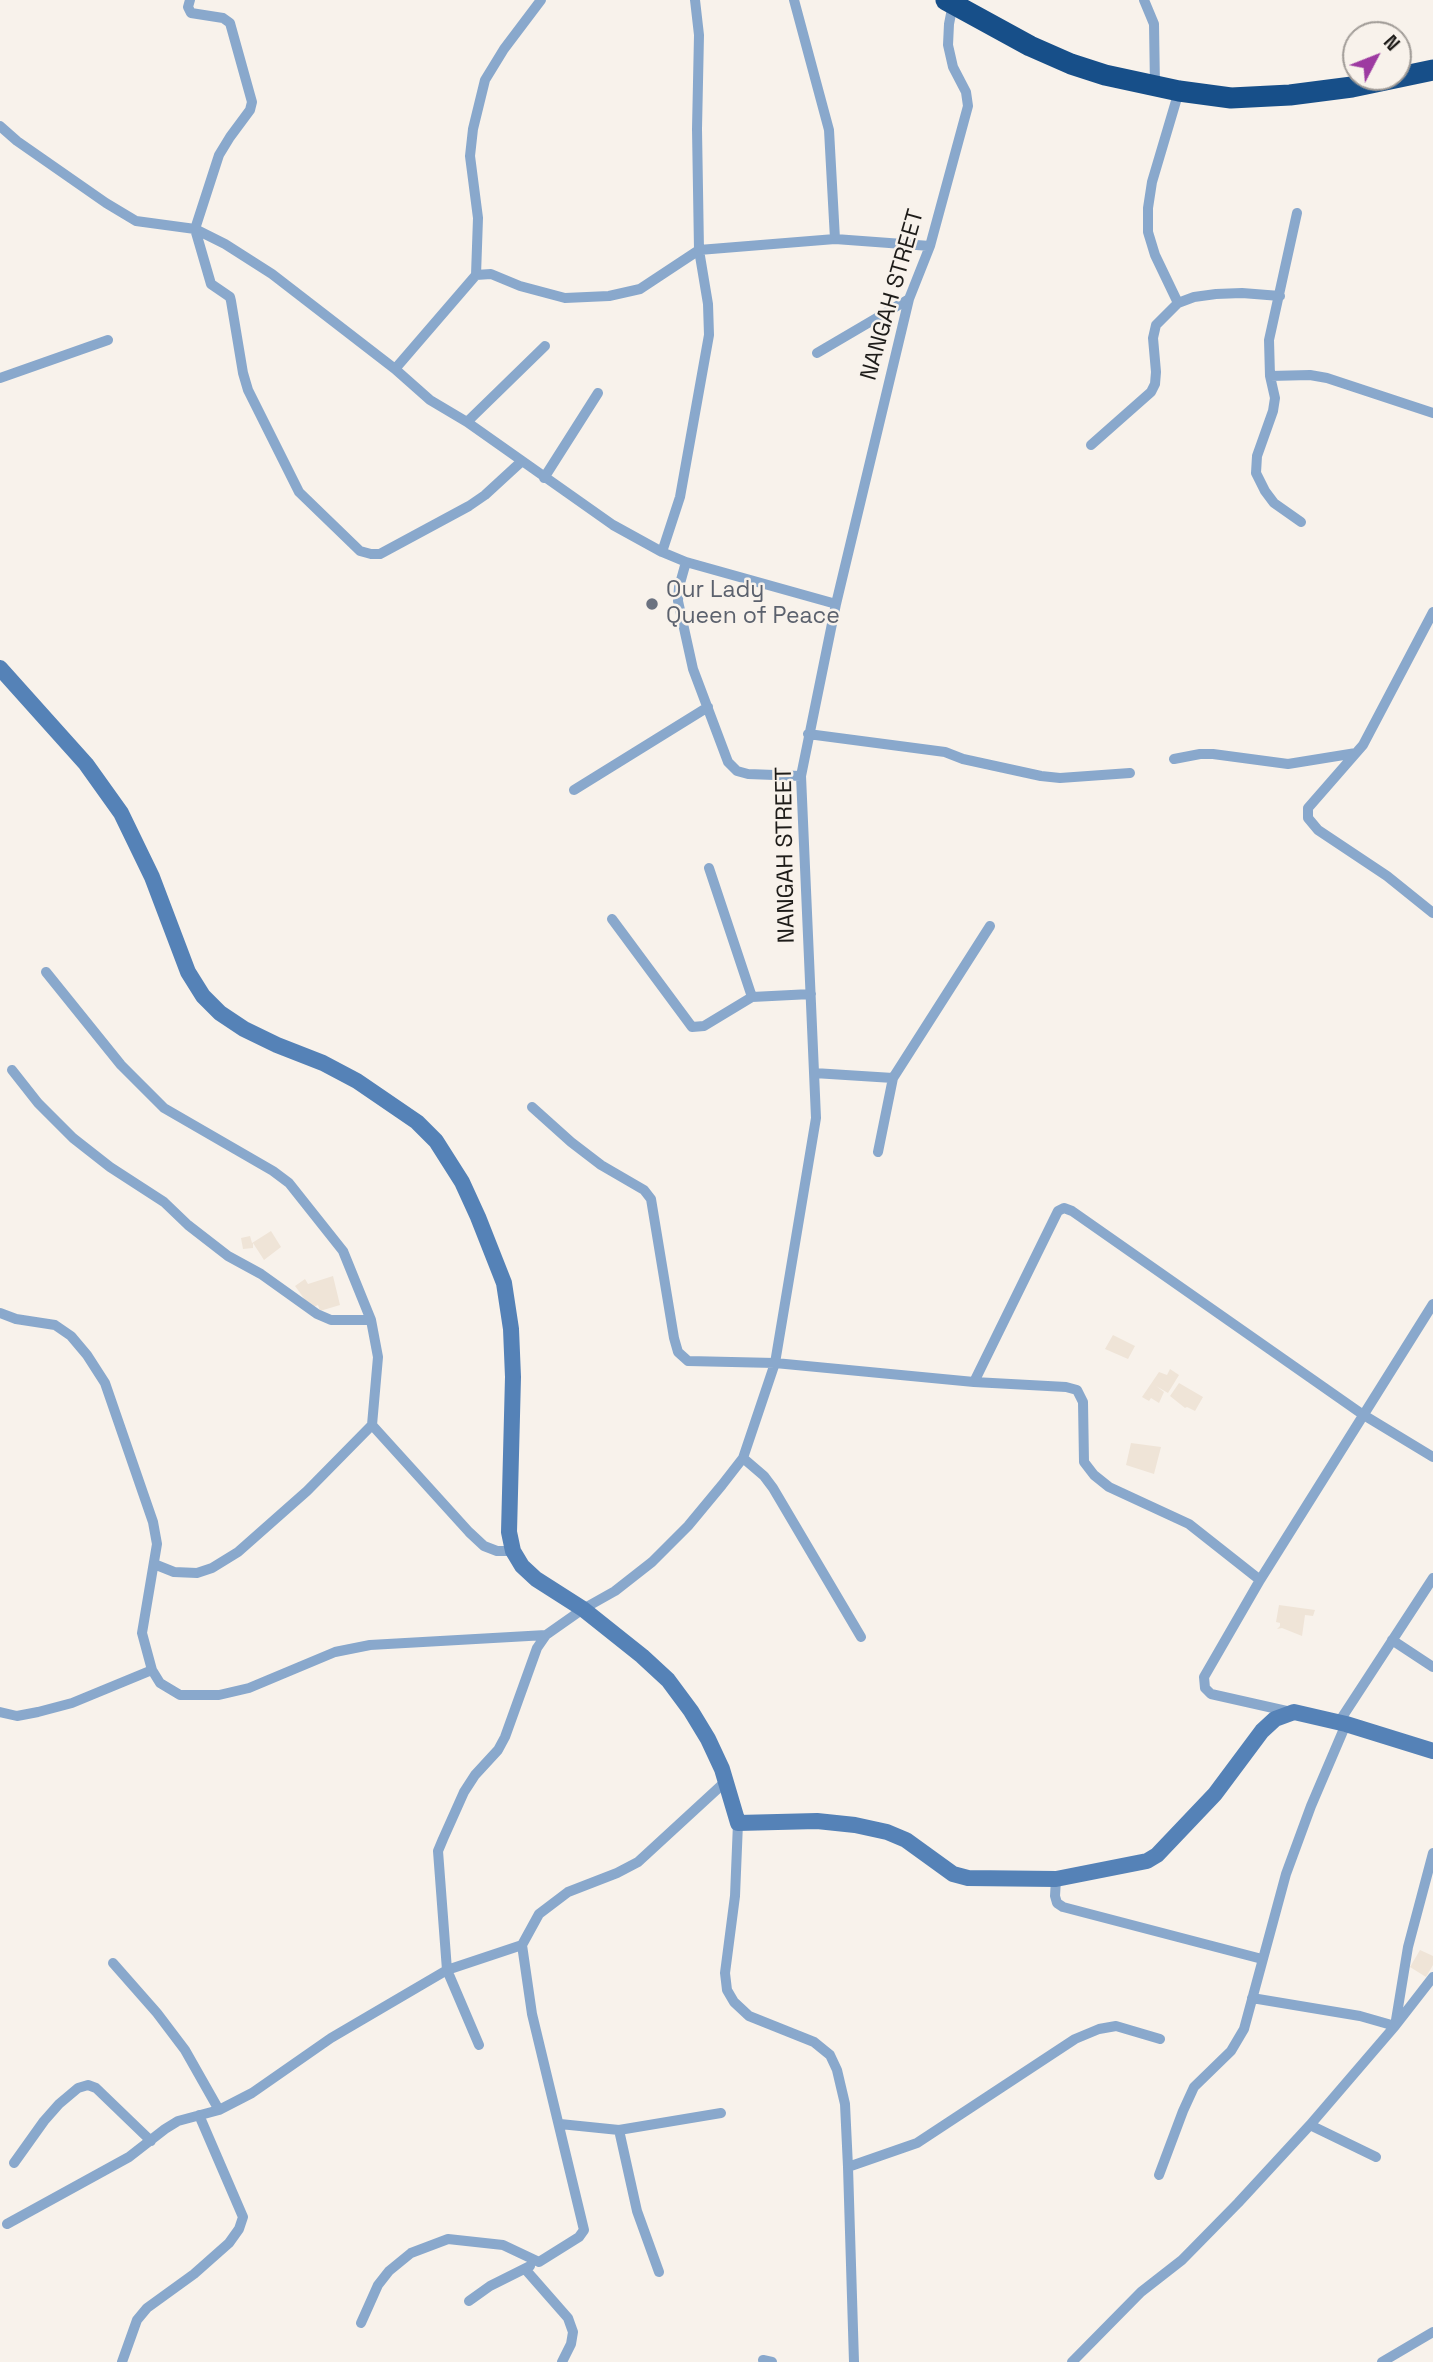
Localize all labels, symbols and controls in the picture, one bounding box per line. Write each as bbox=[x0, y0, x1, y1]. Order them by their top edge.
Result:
north arrow bbox=[1342, 21, 1412, 91]
text: N bbox=[1378, 30, 1405, 56]
street label: NANGAH STREET bbox=[855, 206, 931, 384]
place label: Our Lady Queen of Peace bbox=[666, 577, 840, 631]
marker: Our Lady Queen of Peace bbox=[644, 596, 660, 612]
street label: NANGAH STREET bbox=[771, 766, 801, 944]

